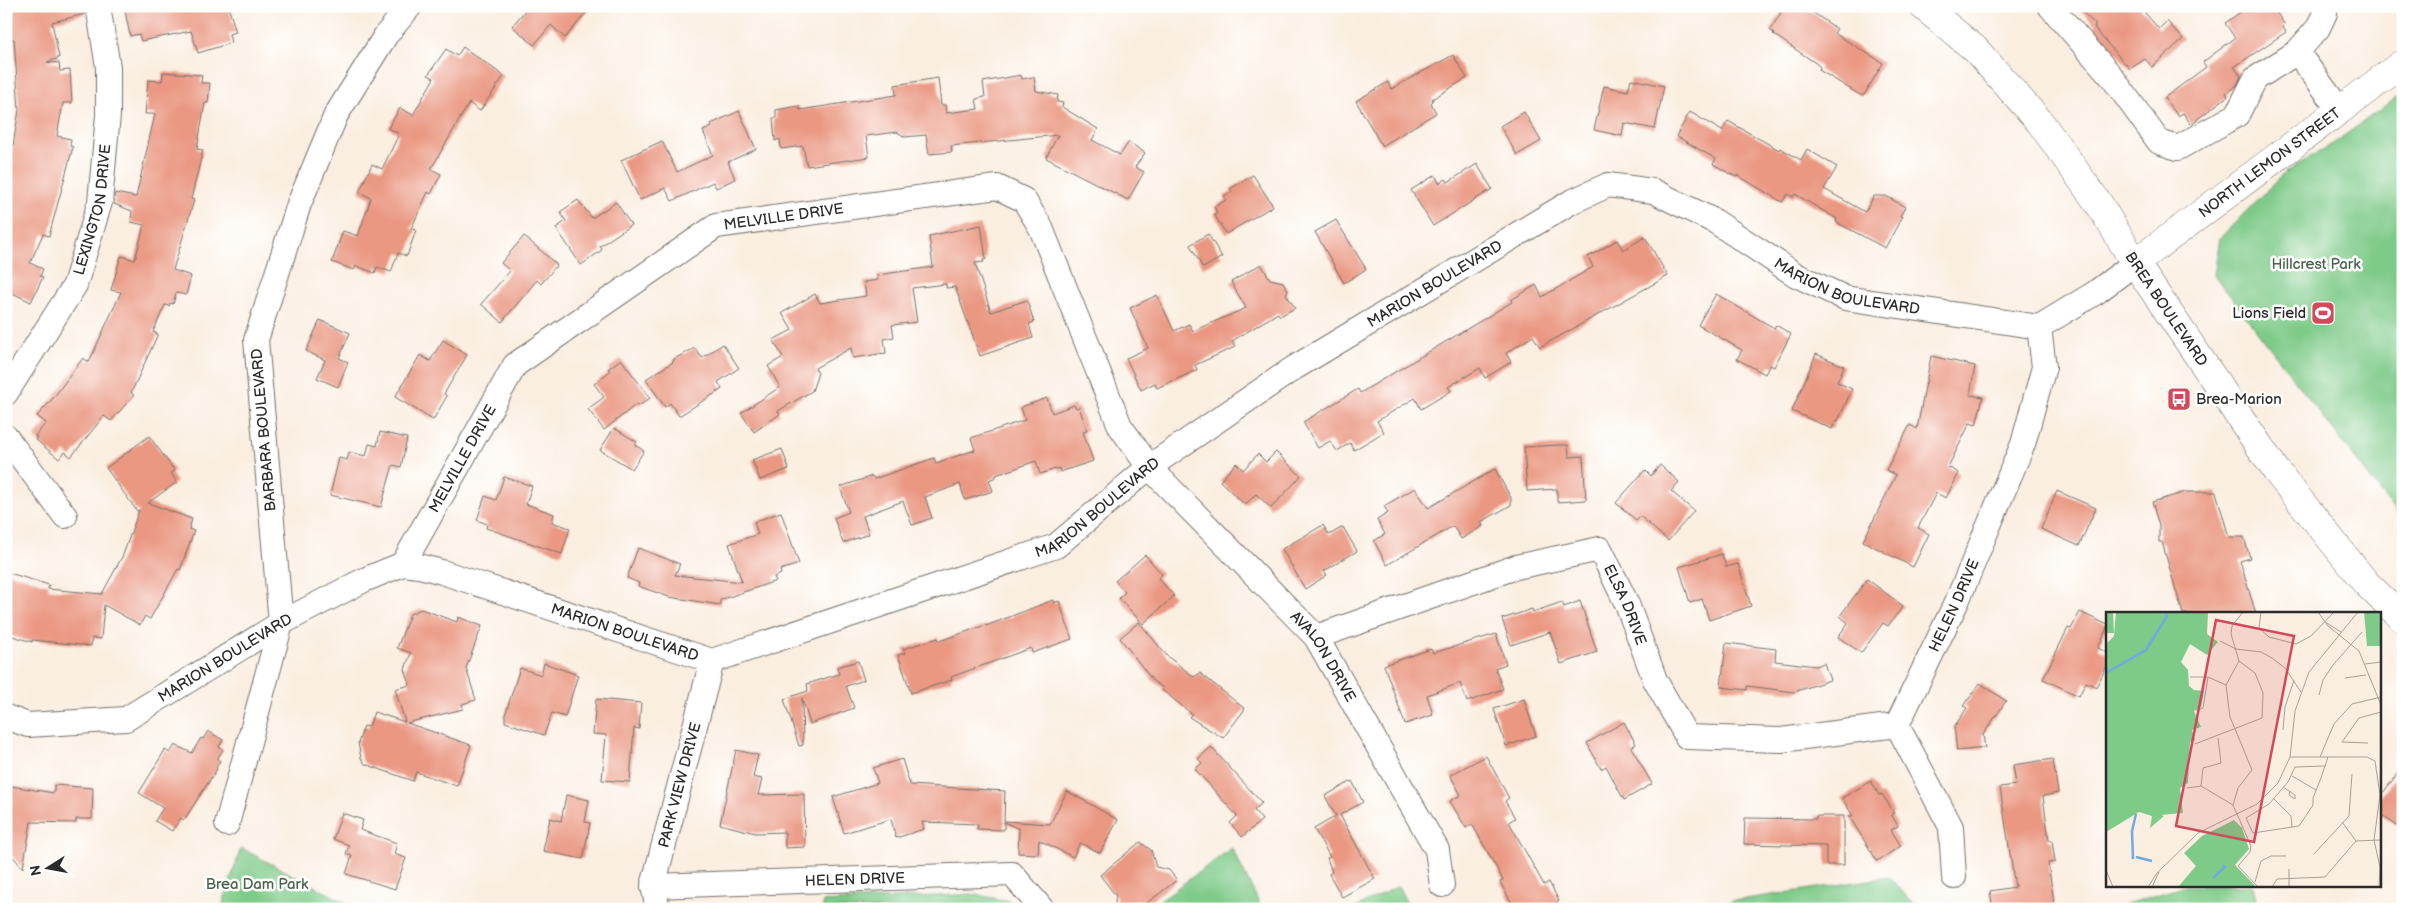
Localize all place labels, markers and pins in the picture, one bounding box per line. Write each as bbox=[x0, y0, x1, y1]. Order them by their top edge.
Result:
sports icon: Lions Field bbox=[2310, 300, 2336, 326]
place label: Lions Field bbox=[2232, 304, 2306, 323]
bus stop icon: Brea-Marion bbox=[2166, 386, 2192, 412]
place label: Brea-Marion bbox=[2196, 390, 2282, 409]

